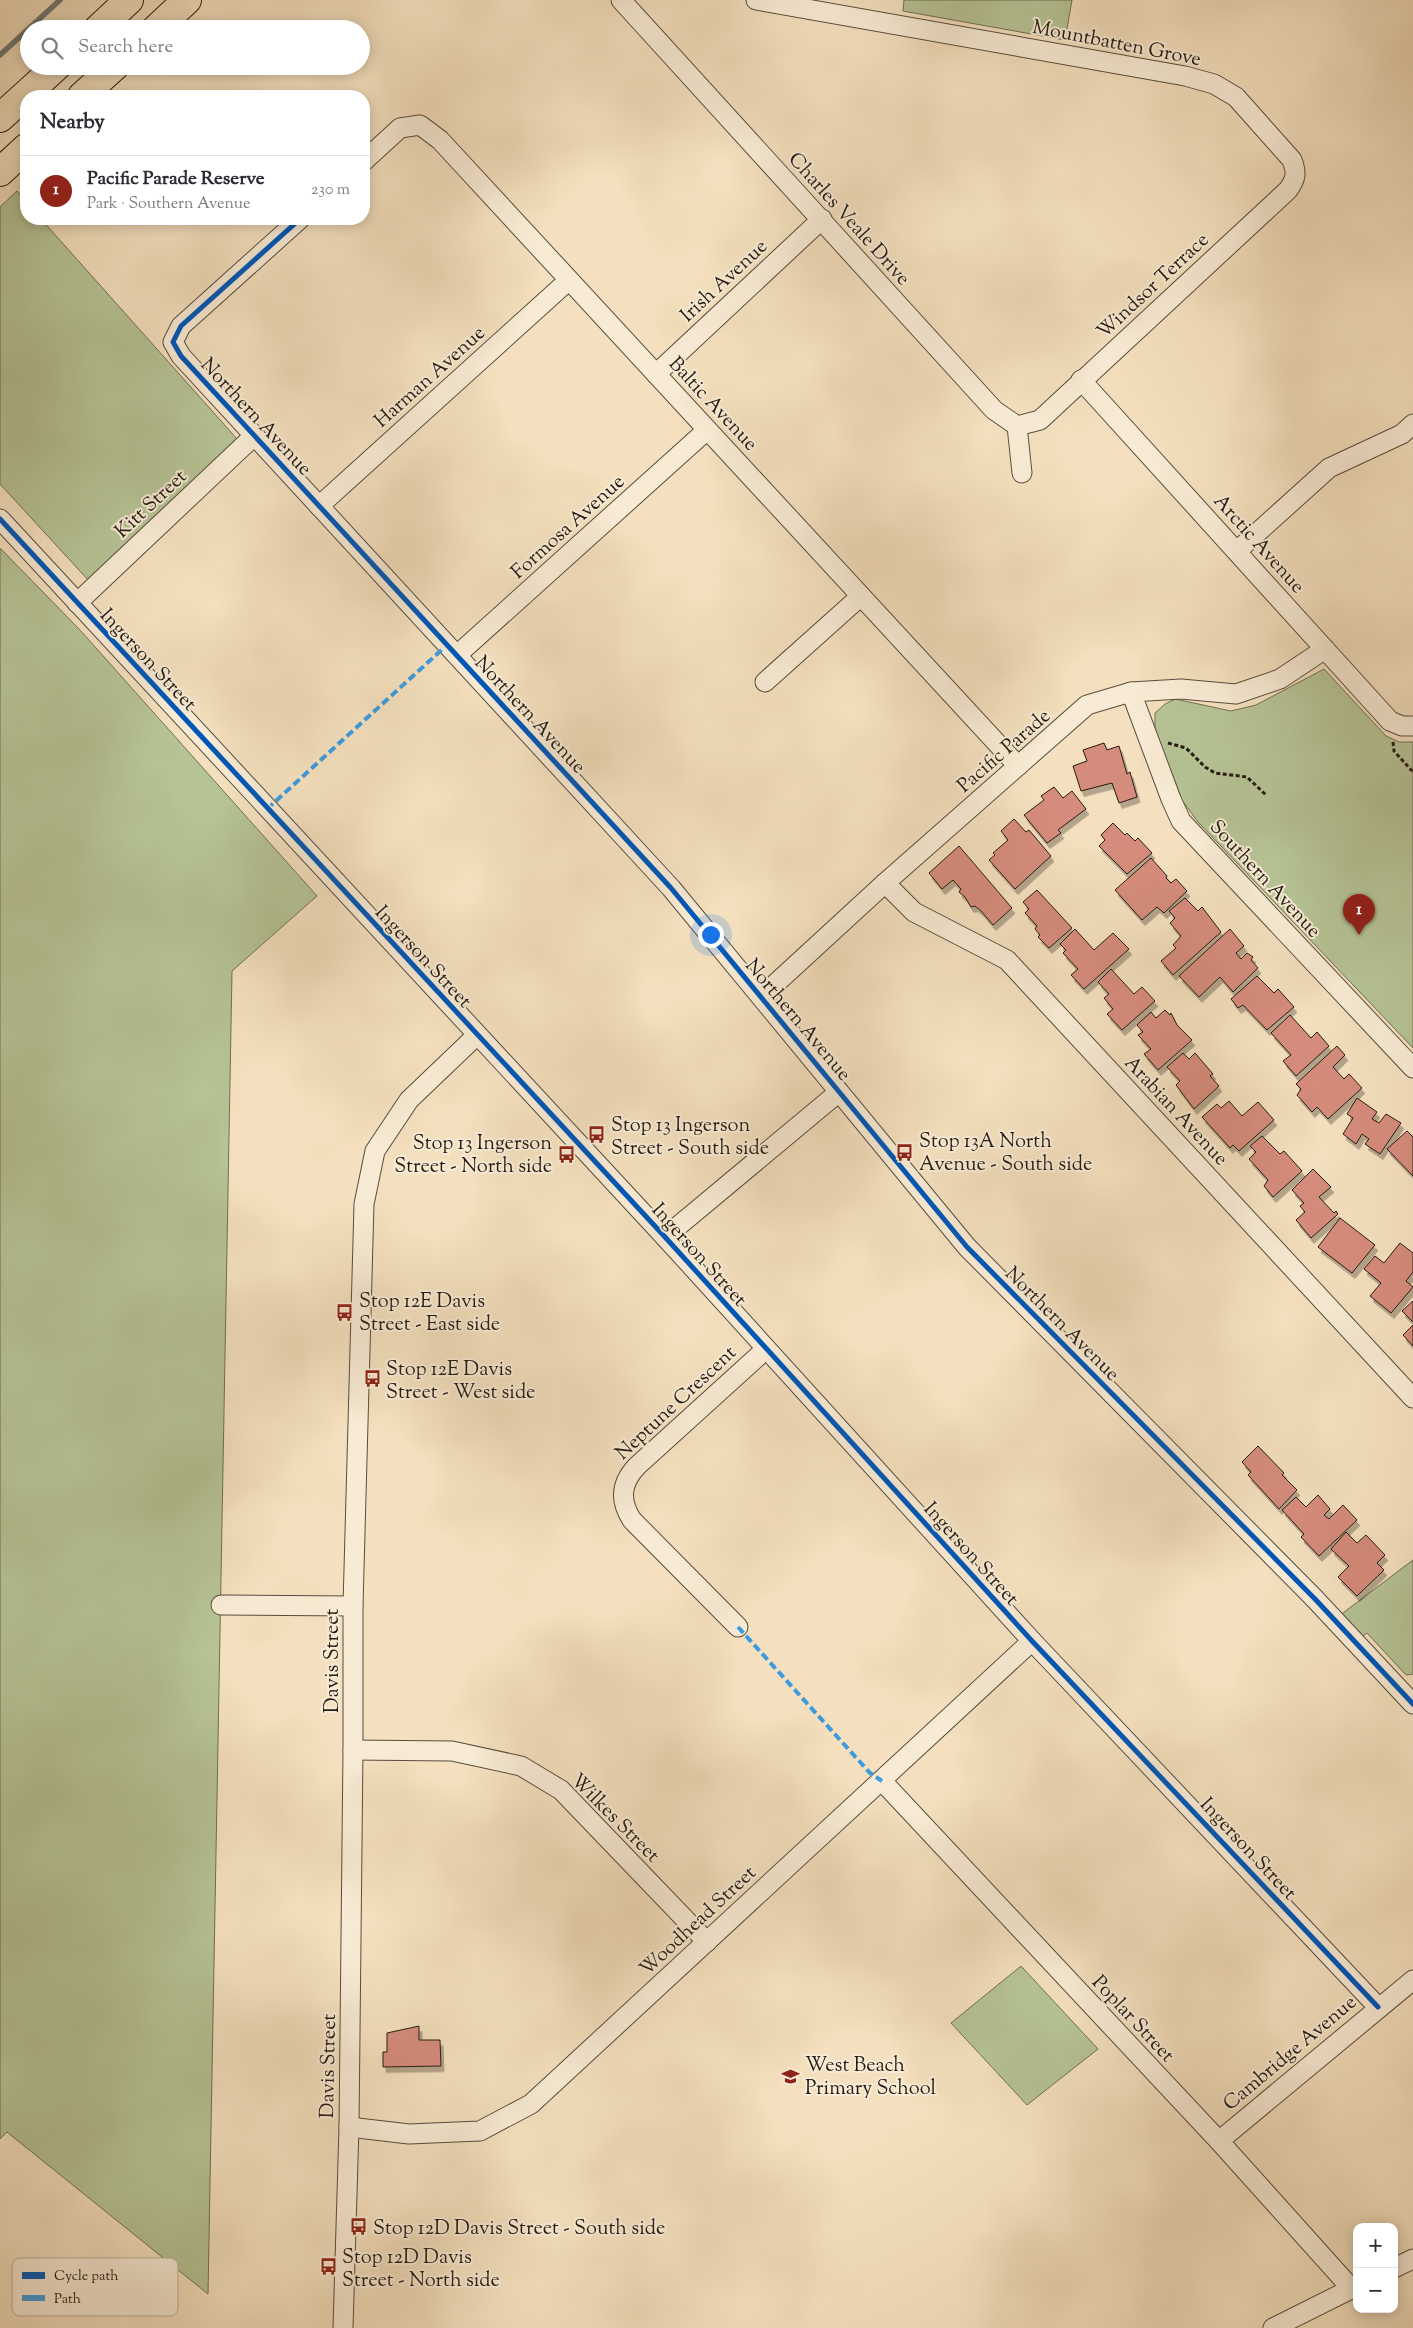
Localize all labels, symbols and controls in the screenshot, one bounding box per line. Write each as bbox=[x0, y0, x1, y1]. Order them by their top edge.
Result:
street label: Mountbatten Grove bbox=[1030, 14, 1203, 75]
search box bbox=[20, 20, 370, 75]
icon: search bbox=[38, 34, 66, 62]
text: Search here bbox=[78, 34, 173, 61]
text: Nearby bbox=[40, 108, 105, 138]
street label: Charles Veale Drive bbox=[780, 146, 916, 293]
text: Pacific Parade Reserve bbox=[87, 166, 265, 193]
text: 1 bbox=[53, 179, 59, 202]
text: 230 m bbox=[311, 179, 350, 202]
text: Park · Southern Avenue bbox=[87, 193, 250, 216]
street label: Windsor Terrace bbox=[1091, 227, 1216, 347]
street label: Irish Avenue bbox=[674, 234, 775, 330]
street label: Harman Avenue bbox=[369, 320, 493, 436]
street label: Baltic Avenue bbox=[661, 351, 764, 458]
street label: Northern Avenue bbox=[193, 352, 318, 483]
street label: Kitt Street bbox=[109, 464, 194, 546]
street label: Formosa Avenue bbox=[505, 469, 632, 587]
street label: Arctic Avenue bbox=[1206, 489, 1311, 601]
street label: Ingerson Street bbox=[92, 603, 203, 719]
street label: Northern Avenue bbox=[467, 650, 592, 781]
street label: Pacific Parade bbox=[952, 703, 1058, 801]
street label: Southern Avenue bbox=[1202, 814, 1327, 945]
pin: 1 bbox=[1343, 894, 1375, 935]
street label: Ingerson Street bbox=[367, 900, 478, 1016]
your location bbox=[698, 922, 724, 948]
street label: Northern Avenue bbox=[737, 953, 857, 1088]
street label: Arabian Avenue bbox=[1116, 1050, 1234, 1173]
place label: Stop 13 Ingerson Street - South side bbox=[611, 1112, 769, 1164]
bus stop icon: Stop 13 Ingerson Street - South side bbox=[587, 1125, 607, 1145]
place label: Stop 13A North Avenue - South side bbox=[919, 1128, 1092, 1180]
place label: Stop 13 Ingerson Street - North side bbox=[394, 1130, 552, 1182]
bus stop icon: Stop 13A North Avenue - South side bbox=[895, 1142, 915, 1162]
bus stop icon: Stop 13 Ingerson Street - North side bbox=[556, 1144, 576, 1164]
street label: Ingerson Street bbox=[643, 1197, 753, 1314]
street label: Northern Avenue bbox=[997, 1261, 1125, 1389]
place label: Stop 12E Davis Street - East side bbox=[359, 1288, 500, 1340]
bus stop icon: Stop 12E Davis Street - East side bbox=[335, 1302, 355, 1322]
street label: Neptune Crescent bbox=[610, 1340, 744, 1468]
place label: Stop 12E Davis Street - West side bbox=[386, 1356, 535, 1408]
bus stop icon: Stop 12E Davis Street - West side bbox=[362, 1369, 382, 1389]
street label: Ingerson Street bbox=[915, 1496, 1025, 1613]
street label: Davis Street bbox=[319, 1609, 348, 1713]
street label: Wilkes Street bbox=[563, 1767, 666, 1870]
street label: Ingerson Street bbox=[1192, 1792, 1303, 1908]
street label: Woodhead Street bbox=[634, 1860, 764, 1984]
street label: Poplar Street bbox=[1084, 1970, 1180, 2070]
street label: Cambridge Avenue bbox=[1217, 1989, 1364, 2119]
street label: Davis Street bbox=[314, 2013, 345, 2119]
place label: West Beach Primary School bbox=[805, 2052, 937, 2104]
school or university icon: West Beach Primary School bbox=[781, 2066, 801, 2086]
place label: Stop 12D Davis Street - South side bbox=[373, 2215, 665, 2244]
bus stop icon: Stop 12D Davis Street - South side bbox=[349, 2217, 369, 2237]
map controls bbox=[1353, 2223, 1398, 2313]
button: + bbox=[1353, 2223, 1398, 2268]
place label: Stop 12D Davis Street - North side bbox=[342, 2244, 500, 2296]
bus stop icon: Stop 12D Davis Street - North side bbox=[318, 2257, 338, 2277]
legend bbox=[12, 2258, 178, 2316]
text: Cycle path bbox=[54, 2267, 118, 2287]
button: − bbox=[1353, 2268, 1398, 2313]
text: Path bbox=[54, 2290, 81, 2310]

